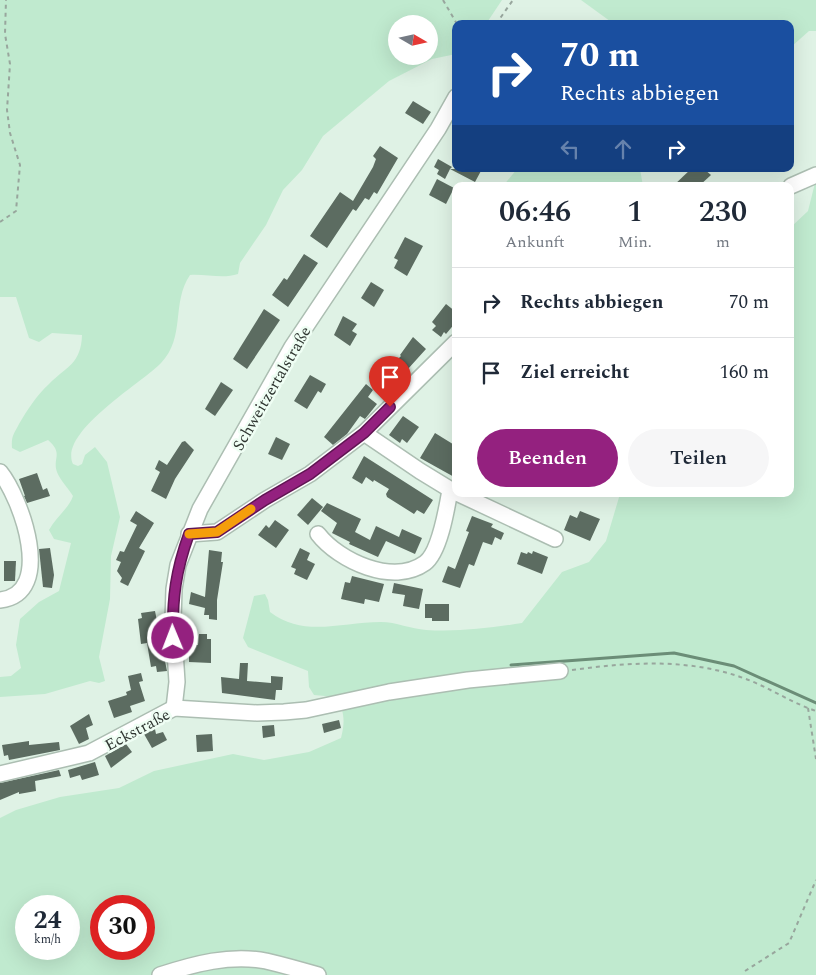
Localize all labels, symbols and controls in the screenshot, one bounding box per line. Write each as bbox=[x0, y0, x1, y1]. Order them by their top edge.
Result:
north arrow bbox=[388, 15, 438, 65]
map controls bbox=[388, 15, 438, 65]
text: 70 m bbox=[560, 29, 640, 82]
icon: right bbox=[477, 40, 542, 105]
text: Rechts abbiegen bbox=[560, 77, 719, 110]
icon: left bbox=[556, 135, 584, 163]
icon: ahead bbox=[609, 135, 637, 163]
icon: right bbox=[662, 135, 690, 163]
text: 06:46 bbox=[499, 189, 571, 235]
text: 1 bbox=[627, 189, 643, 235]
text: 230 bbox=[699, 189, 747, 235]
text: Ankunft bbox=[505, 230, 565, 254]
text: Min. bbox=[618, 230, 652, 254]
text: m bbox=[716, 230, 730, 254]
text: Rechts abbiegen bbox=[520, 288, 664, 317]
text: 70 m bbox=[729, 288, 769, 317]
icon: right bbox=[477, 289, 505, 317]
street label: Schweitzertalstraße bbox=[226, 322, 317, 455]
pin bbox=[369, 356, 411, 407]
text: Ziel erreicht bbox=[520, 358, 630, 387]
text: 160 m bbox=[719, 358, 769, 387]
icon: arrive bbox=[477, 359, 505, 387]
icon: arrive bbox=[376, 363, 404, 391]
button: Beenden bbox=[477, 429, 618, 487]
button: Teilen bbox=[628, 429, 769, 487]
position arrow bbox=[146, 611, 198, 663]
street label: Eckstraße bbox=[100, 703, 174, 757]
speed limit sign: 30 bbox=[90, 895, 155, 960]
text: 24 bbox=[33, 902, 62, 940]
text: km/h bbox=[34, 930, 61, 949]

